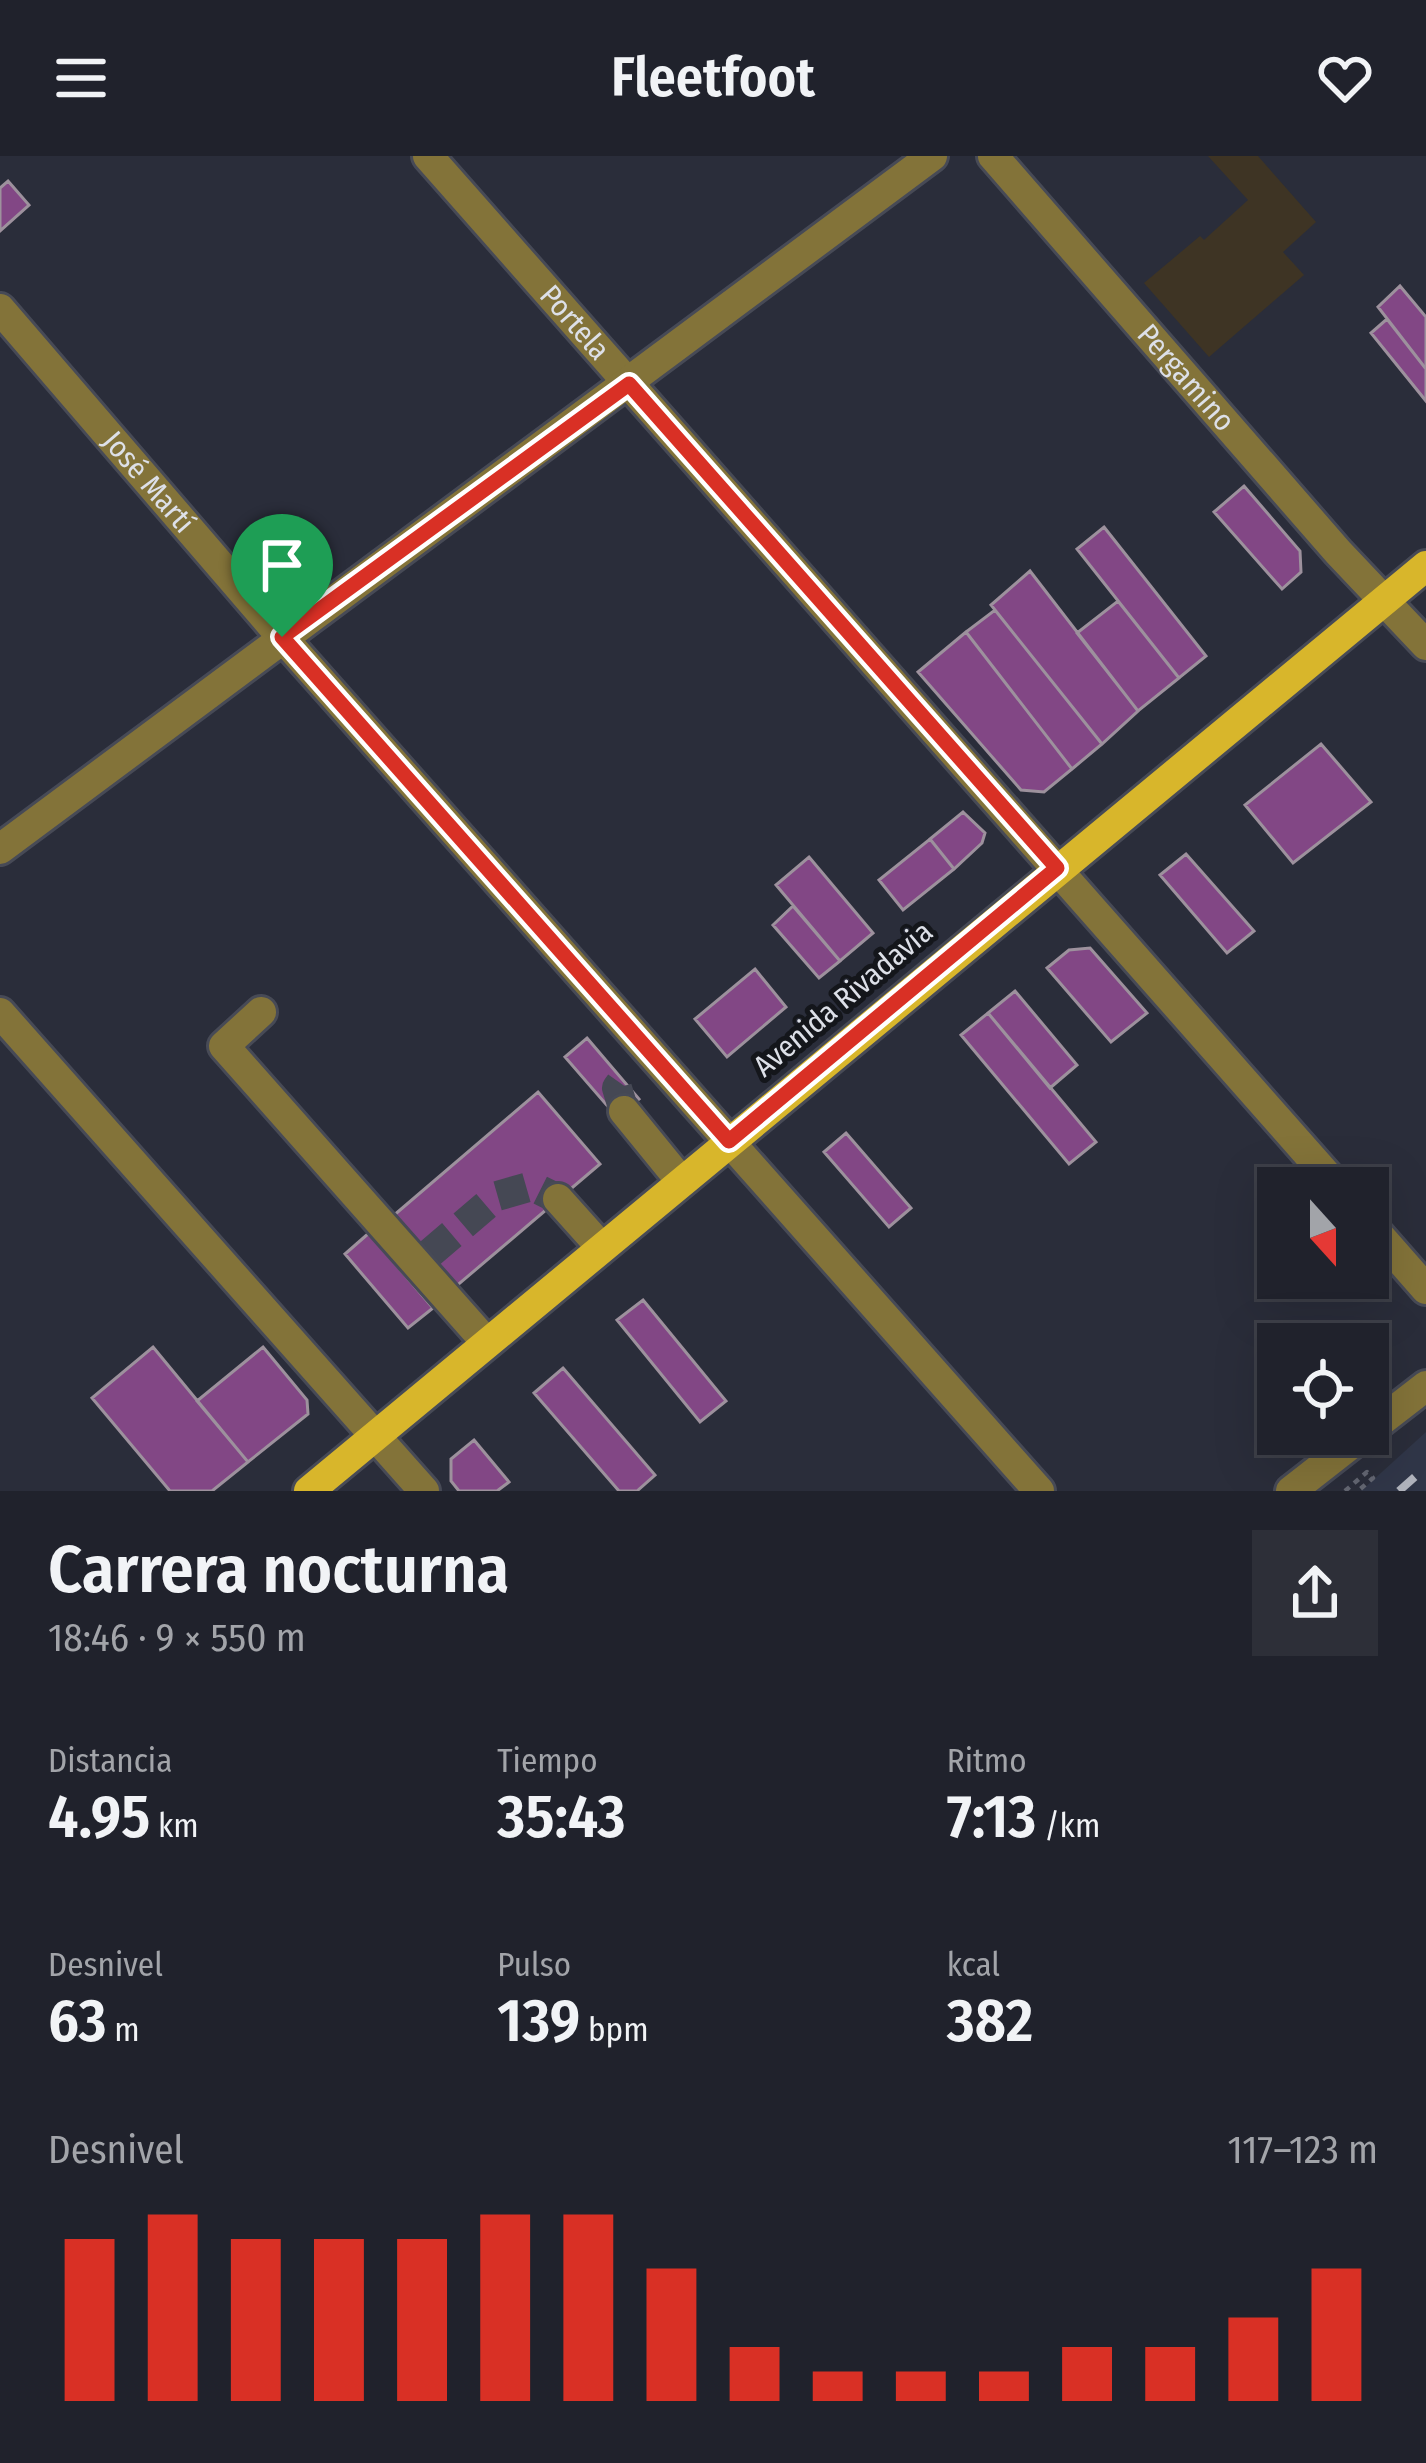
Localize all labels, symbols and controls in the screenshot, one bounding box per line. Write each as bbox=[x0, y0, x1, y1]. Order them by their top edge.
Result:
icon: menu bbox=[48, 45, 114, 111]
icon: heart bbox=[1312, 45, 1378, 111]
text: Fleetfoot bbox=[611, 46, 815, 110]
street label: Portela bbox=[532, 278, 617, 367]
street label: Pergamino bbox=[1130, 317, 1242, 439]
street label: José Martí bbox=[95, 424, 202, 540]
pin bbox=[231, 514, 333, 637]
icon: arrive bbox=[249, 532, 315, 598]
street label: Avenida Rivadavia bbox=[746, 914, 940, 1084]
north arrow bbox=[1257, 1167, 1389, 1299]
map controls bbox=[1257, 1167, 1389, 1455]
button: locate bbox=[1257, 1323, 1389, 1455]
text: Carrera nocturna bbox=[48, 1530, 509, 1609]
button: share bbox=[1252, 1530, 1378, 1656]
text: 18:46 · 9 × 550 m bbox=[48, 1615, 306, 1661]
text: Distancia bbox=[48, 1741, 172, 1781]
text: Tiempo bbox=[497, 1741, 598, 1781]
text: Ritmo bbox=[947, 1741, 1026, 1781]
text: 4.95 bbox=[48, 1781, 150, 1853]
text: 35:43 bbox=[497, 1781, 626, 1853]
text: 7:13 bbox=[947, 1781, 1036, 1853]
text: km bbox=[150, 1806, 199, 1846]
text: /km bbox=[1036, 1806, 1100, 1846]
text: Desnivel bbox=[48, 1945, 163, 1985]
text: Pulso bbox=[497, 1945, 571, 1985]
text: kcal bbox=[947, 1945, 1000, 1985]
text: 63 bbox=[48, 1985, 107, 2057]
text: 139 bbox=[497, 1985, 580, 2057]
text: 382 bbox=[947, 1985, 1033, 2057]
text: m bbox=[107, 2010, 140, 2050]
text: bpm bbox=[580, 2010, 649, 2050]
text: Desnivel bbox=[48, 2127, 184, 2173]
text: 117–123 m bbox=[1227, 2127, 1378, 2173]

